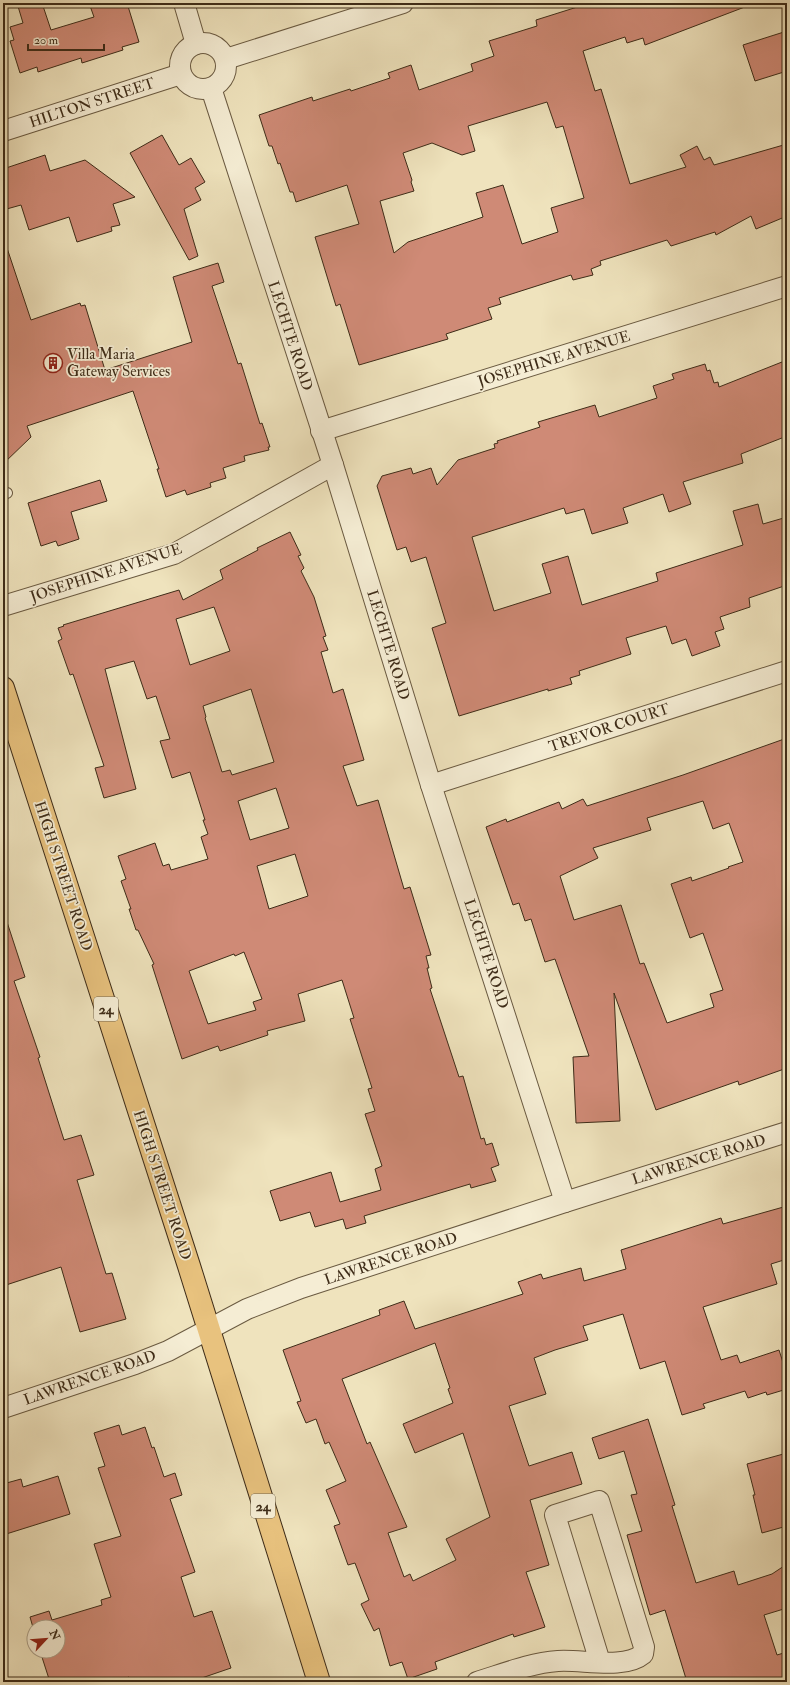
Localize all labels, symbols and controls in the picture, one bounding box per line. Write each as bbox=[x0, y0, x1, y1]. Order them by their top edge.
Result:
scale bar bbox=[28, 26, 104, 52]
text: 20 m bbox=[34, 33, 59, 48]
street label: HILTON STREET bbox=[27, 74, 157, 132]
street label: LECHTE ROAD bbox=[263, 279, 317, 393]
street label: JOSEPHINE AVENUE bbox=[474, 327, 633, 393]
place label: Villa Maria Gateway Services bbox=[67, 345, 170, 381]
building icon: Villa Maria Gateway Services bbox=[42, 352, 64, 374]
street label: JOSEPHINE AVENUE bbox=[27, 539, 185, 608]
street label: LECHTE ROAD bbox=[362, 588, 414, 702]
street label: TREVOR COURT bbox=[546, 699, 672, 757]
street label: HIGH STREET ROAD bbox=[30, 799, 96, 953]
street label: LECHTE ROAD bbox=[459, 897, 513, 1011]
road number: 24 bbox=[94, 997, 118, 1021]
street label: HIGH STREET ROAD bbox=[129, 1108, 195, 1262]
street label: LAWRENCE ROAD bbox=[630, 1131, 768, 1189]
street label: LAWRENCE ROAD bbox=[322, 1228, 460, 1290]
street label: LAWRENCE ROAD bbox=[21, 1346, 159, 1410]
road number: 24 bbox=[251, 1494, 275, 1518]
north arrow bbox=[26, 1619, 66, 1659]
text: N bbox=[46, 1627, 63, 1643]

